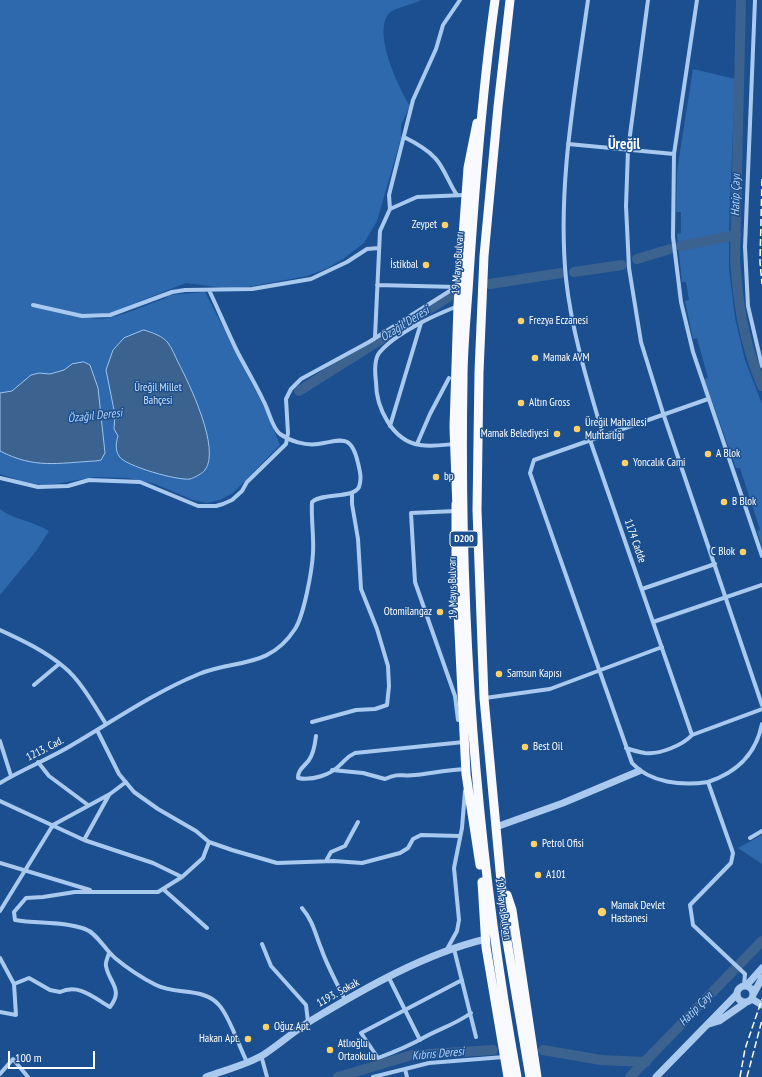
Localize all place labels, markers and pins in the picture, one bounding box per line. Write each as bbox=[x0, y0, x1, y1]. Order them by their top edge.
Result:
place label: Zeypet bbox=[412, 218, 437, 232]
marker: Zeypet bbox=[440, 220, 450, 230]
place label: İstikbal bbox=[390, 258, 418, 272]
marker: İstikbal bbox=[421, 260, 431, 270]
place label: Frezya Eczanesi bbox=[529, 314, 588, 328]
marker: Frezya Eczanesi bbox=[516, 316, 526, 326]
place label: Mamak AVM bbox=[543, 351, 589, 365]
marker: Mamak AVM bbox=[530, 353, 540, 363]
place label: Altın Gross bbox=[529, 396, 570, 410]
marker: Altın Gross bbox=[516, 398, 526, 408]
place label: Üreğil Mahallesi Muhtarlığı bbox=[585, 416, 647, 442]
marker: Üreğil Mahallesi Muhtarlığı bbox=[572, 424, 582, 434]
place label: Mamak Belediyesi bbox=[481, 427, 549, 441]
marker: Mamak Belediyesi bbox=[552, 429, 562, 439]
place label: A Blok bbox=[716, 447, 740, 461]
marker: A Blok bbox=[703, 449, 713, 459]
place label: Yoncalık Cami bbox=[633, 456, 686, 470]
marker: Yoncalık Cami bbox=[620, 458, 630, 468]
place label: bp bbox=[444, 470, 454, 484]
marker: bp bbox=[431, 472, 441, 482]
place label: B Blok bbox=[732, 495, 756, 509]
marker: B Blok bbox=[719, 497, 729, 507]
place label: C Blok bbox=[711, 545, 735, 559]
marker: C Blok bbox=[738, 547, 748, 557]
place label: Otomilangaz bbox=[384, 605, 432, 619]
marker: Otomilangaz bbox=[435, 607, 445, 617]
place label: Samsun Kapısı bbox=[507, 667, 562, 681]
marker: Samsun Kapısı bbox=[494, 669, 504, 679]
place label: Best Oil bbox=[533, 740, 563, 754]
marker: Best Oil bbox=[520, 742, 530, 752]
place label: Petrol Ofisi bbox=[542, 837, 584, 851]
marker: Petrol Ofisi bbox=[529, 839, 539, 849]
place label: A101 bbox=[546, 868, 566, 882]
marker: A101 bbox=[533, 870, 543, 880]
place label: Mamak Devlet Hastanesi bbox=[611, 899, 665, 925]
marker: Mamak Devlet Hastanesi bbox=[596, 906, 608, 918]
place label: Oğuz Apt. bbox=[274, 1020, 311, 1034]
marker: Oğuz Apt. bbox=[261, 1022, 271, 1032]
place label: Hakan Apt. bbox=[199, 1032, 240, 1046]
marker: Hakan Apt. bbox=[243, 1034, 253, 1044]
place label: Atlıoğlu Ortaokulu bbox=[338, 1037, 376, 1063]
marker: Atlıoğlu Ortaokulu bbox=[325, 1045, 335, 1055]

